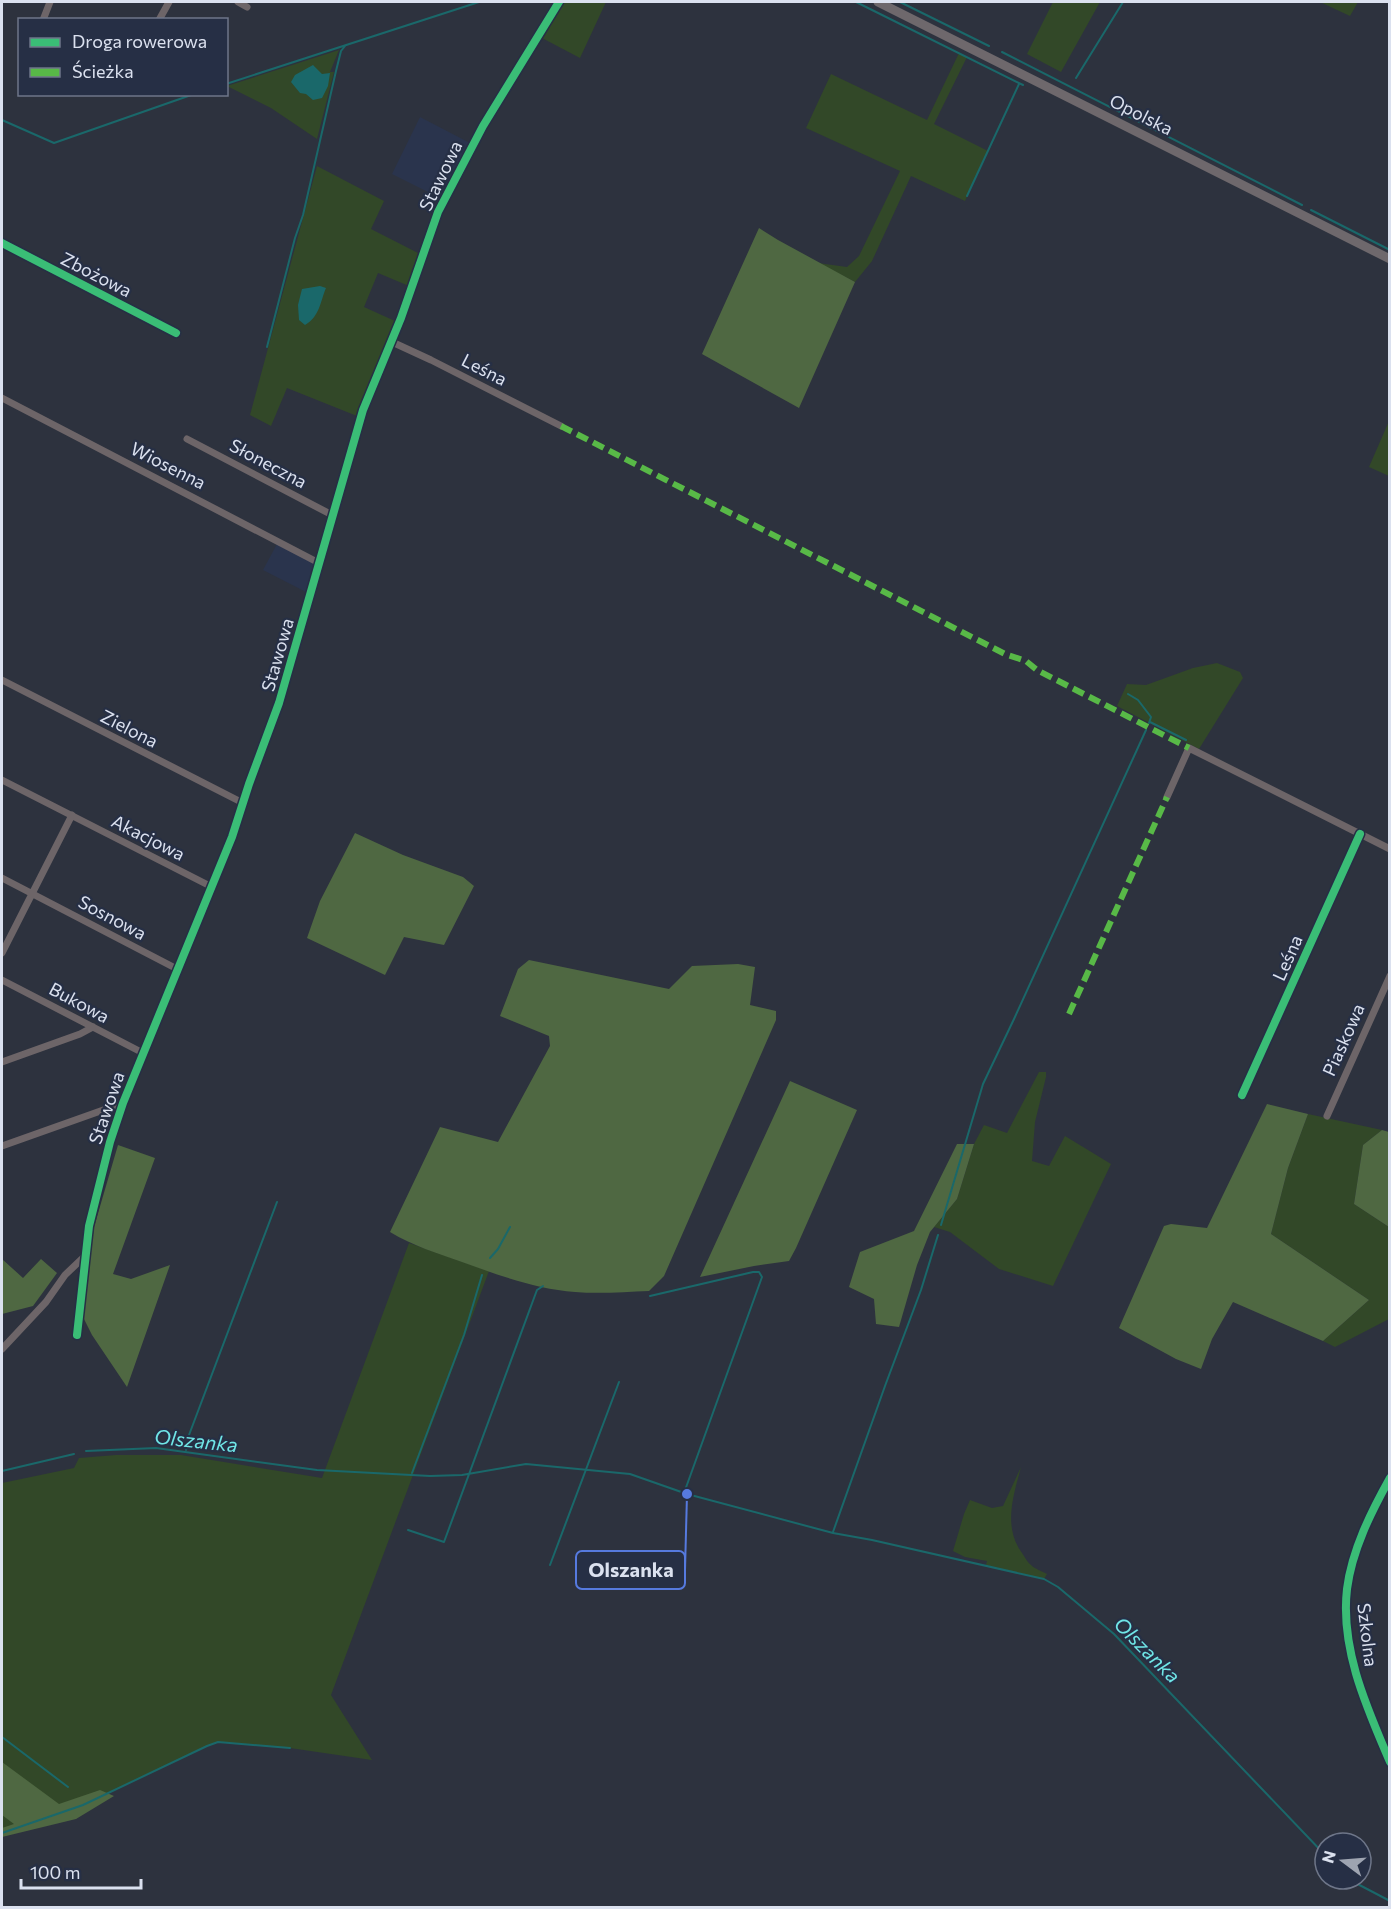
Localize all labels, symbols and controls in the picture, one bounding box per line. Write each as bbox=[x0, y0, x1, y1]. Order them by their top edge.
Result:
legend bbox=[18, 18, 228, 96]
text: Droga rowerowa bbox=[72, 30, 207, 52]
text: Ścieżka bbox=[72, 60, 134, 82]
street label: Opolska bbox=[1106, 89, 1177, 139]
street label: Stawowa bbox=[414, 137, 466, 214]
street label: Zbożowa bbox=[57, 247, 136, 301]
street label: Leśna bbox=[458, 348, 511, 390]
street label: Słoneczna bbox=[226, 434, 311, 493]
street label: Wiosenna bbox=[127, 437, 210, 493]
street label: Stawowa bbox=[256, 616, 298, 694]
street label: Zielona bbox=[97, 704, 162, 752]
street label: Akacjowa bbox=[108, 809, 189, 865]
street label: Sosnowa bbox=[75, 890, 150, 944]
street label: Leśna bbox=[1267, 931, 1307, 984]
street label: Bukowa bbox=[46, 977, 113, 1027]
street label: Piaskowa bbox=[1317, 1000, 1369, 1079]
street label: Stawowa bbox=[83, 1069, 129, 1147]
water label: Olszanka bbox=[153, 1424, 239, 1456]
callout: Olszanka bbox=[576, 1551, 685, 1589]
text: Olszanka bbox=[588, 1557, 674, 1581]
street label: Szkolna bbox=[1353, 1602, 1383, 1668]
water label: Olszanka bbox=[1110, 1611, 1186, 1687]
north arrow bbox=[1313, 1831, 1373, 1891]
text: N bbox=[1317, 1848, 1339, 1865]
scale bar bbox=[21, 1852, 141, 1890]
text: 100 m bbox=[30, 1861, 80, 1883]

